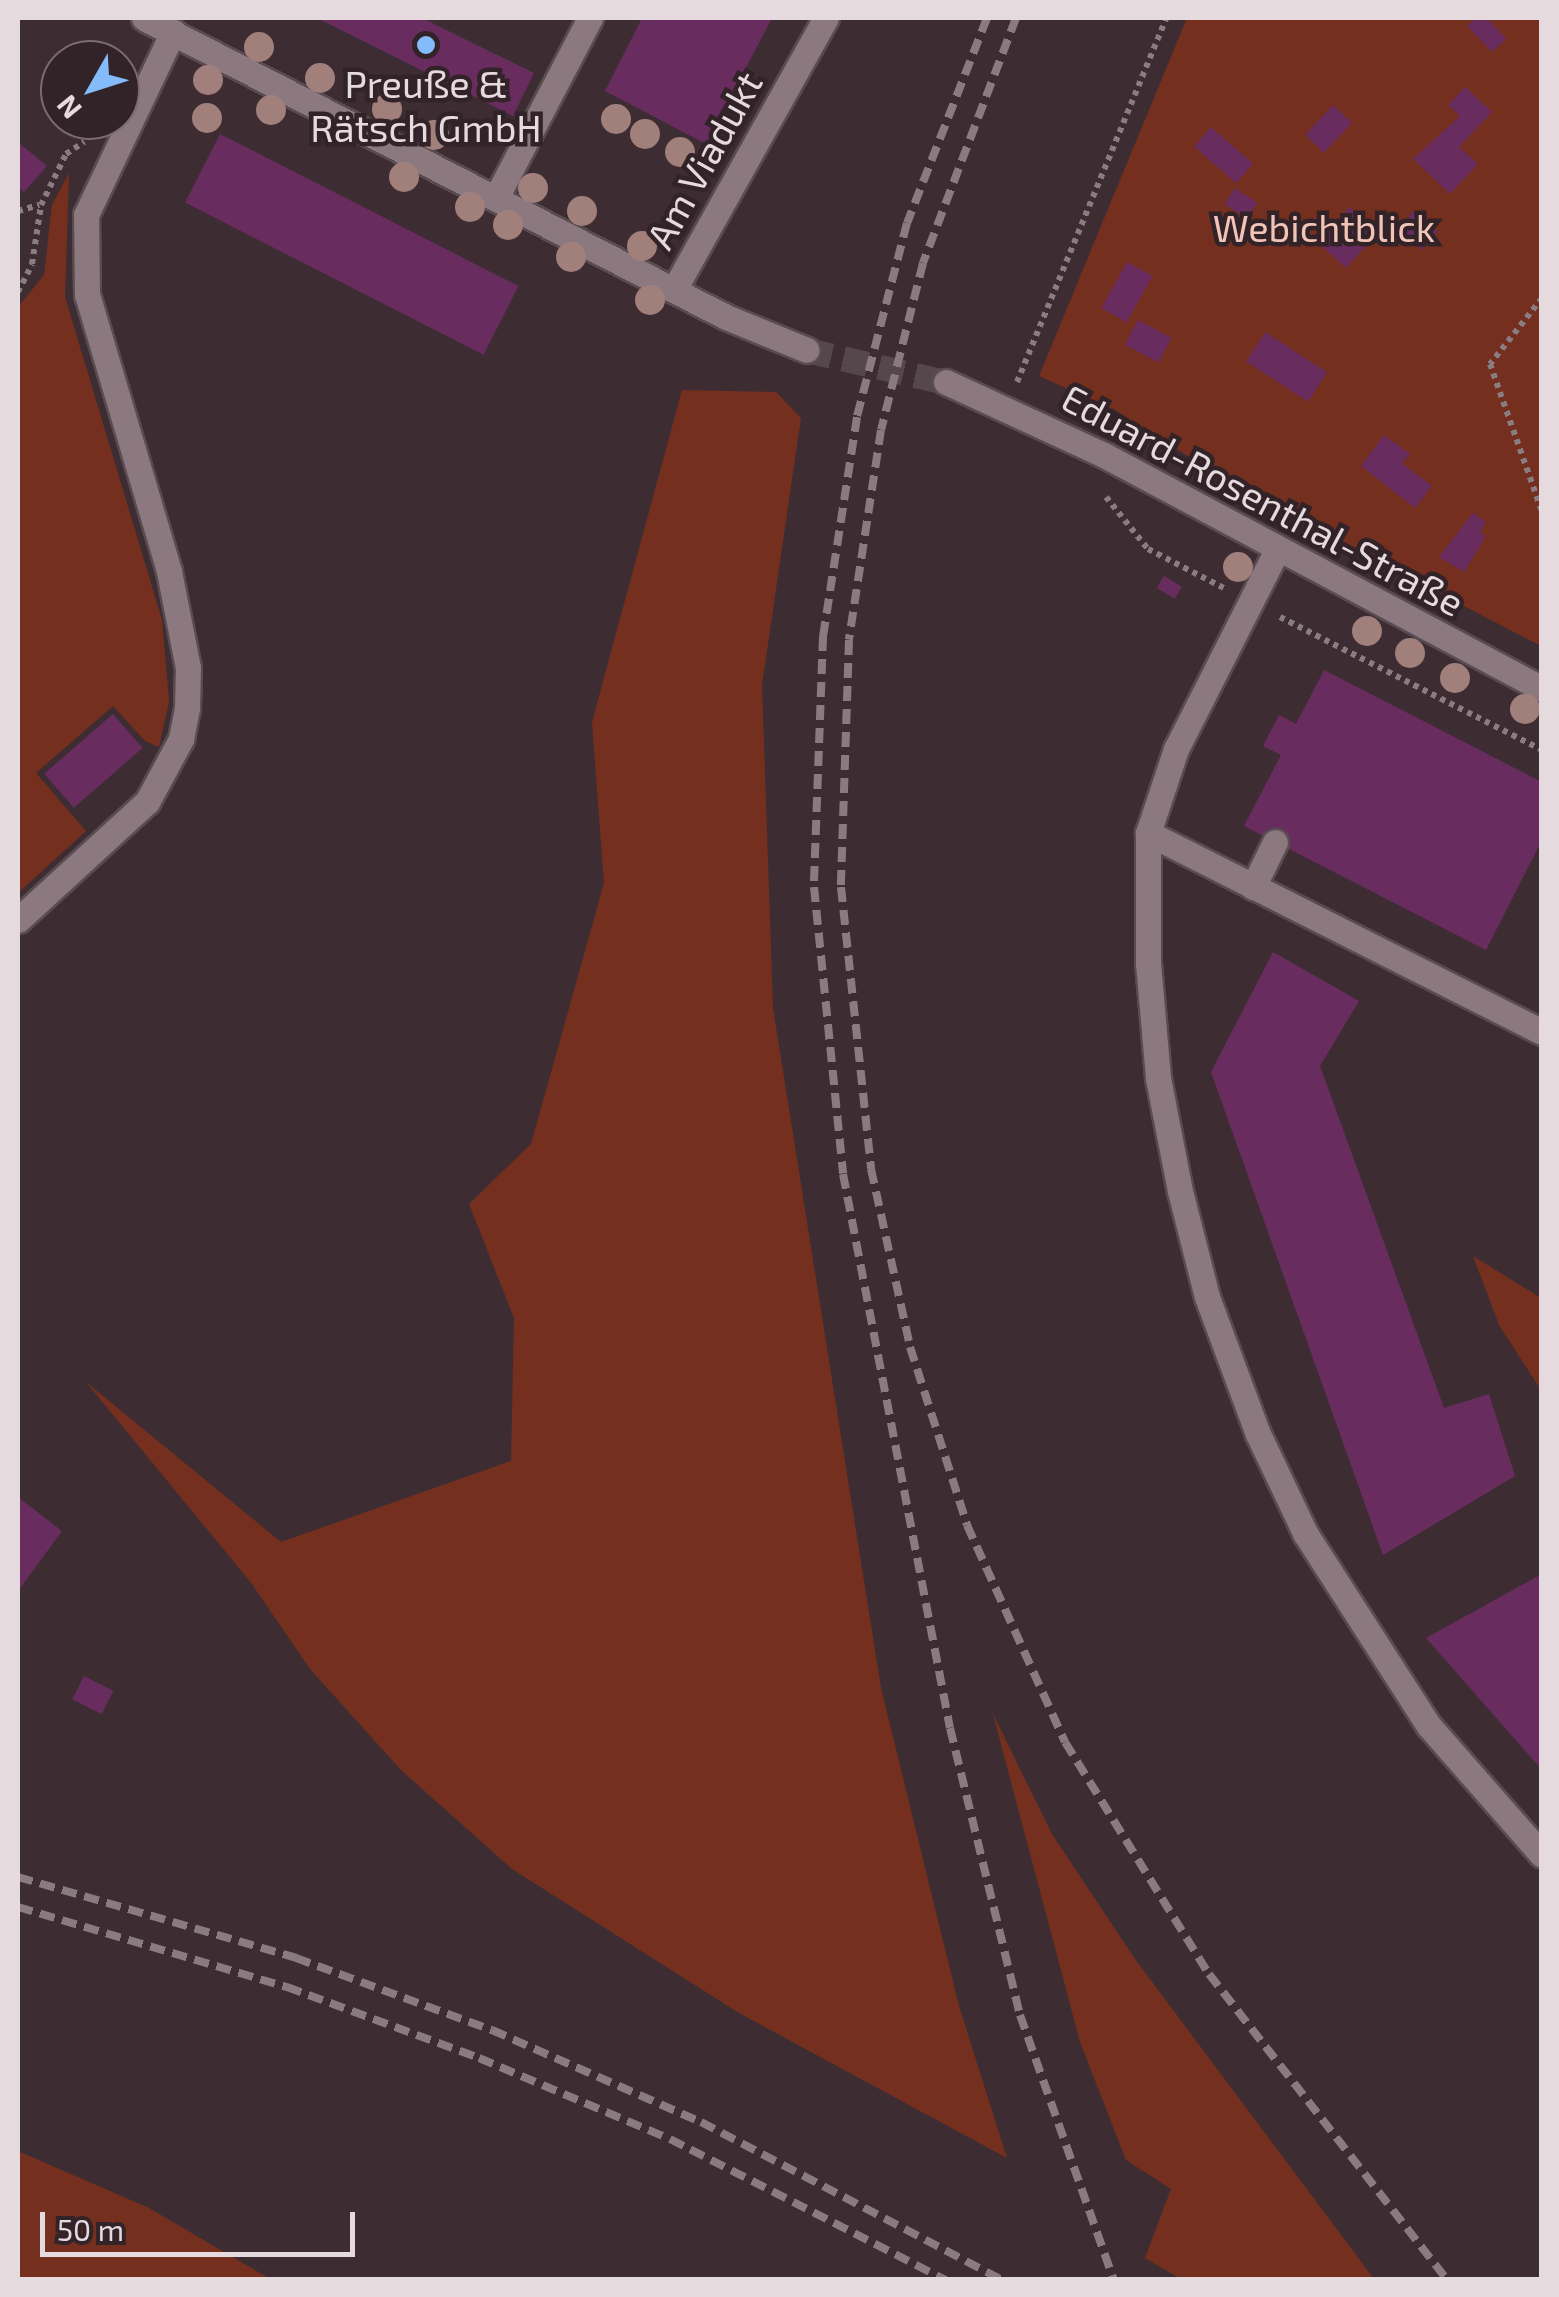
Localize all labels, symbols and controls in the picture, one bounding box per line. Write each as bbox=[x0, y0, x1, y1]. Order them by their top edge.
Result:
marker: Preuße & Rätsch GmbH bbox=[415, 34, 437, 56]
north arrow bbox=[40, 40, 140, 140]
place label: Preuße & Rätsch GmbH bbox=[310, 61, 542, 150]
street label: Am Viadukt bbox=[637, 63, 771, 257]
text: N bbox=[49, 89, 88, 126]
park label: Webichtblick bbox=[1213, 205, 1435, 251]
street label: Eduard-Rosenthal-Straße bbox=[1054, 375, 1472, 625]
scale bar bbox=[45, 2192, 360, 2254]
text: 50 m bbox=[57, 2211, 124, 2247]

